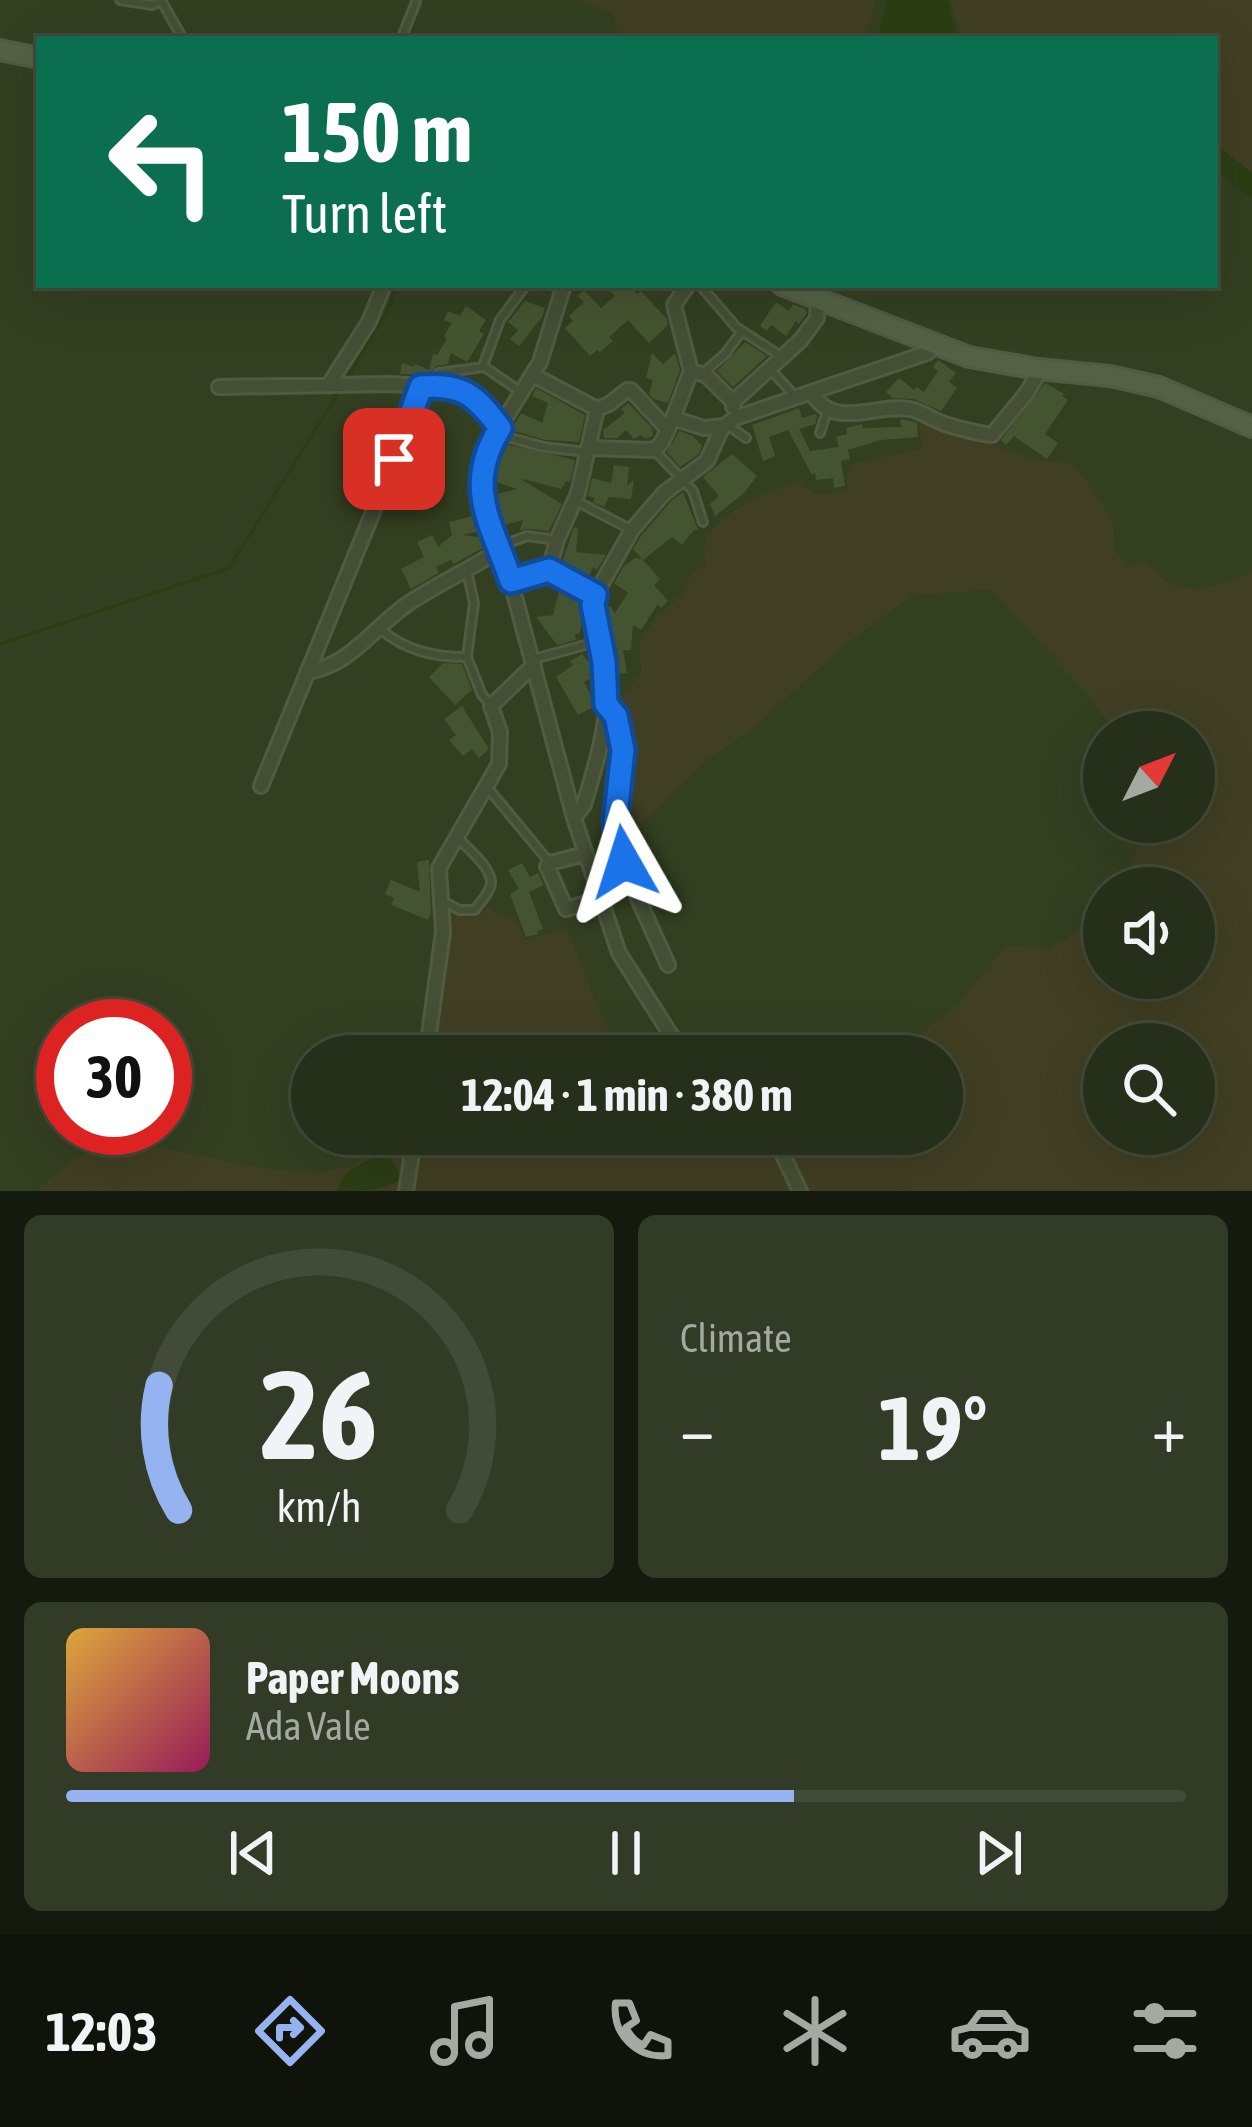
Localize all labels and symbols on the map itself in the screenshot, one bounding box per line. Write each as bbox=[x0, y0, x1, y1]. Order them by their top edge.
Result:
pin bbox=[343, 408, 445, 510]
north arrow bbox=[1083, 711, 1215, 843]
position arrow bbox=[561, 799, 687, 925]
speed limit sign: 30 bbox=[36, 999, 192, 1155]

